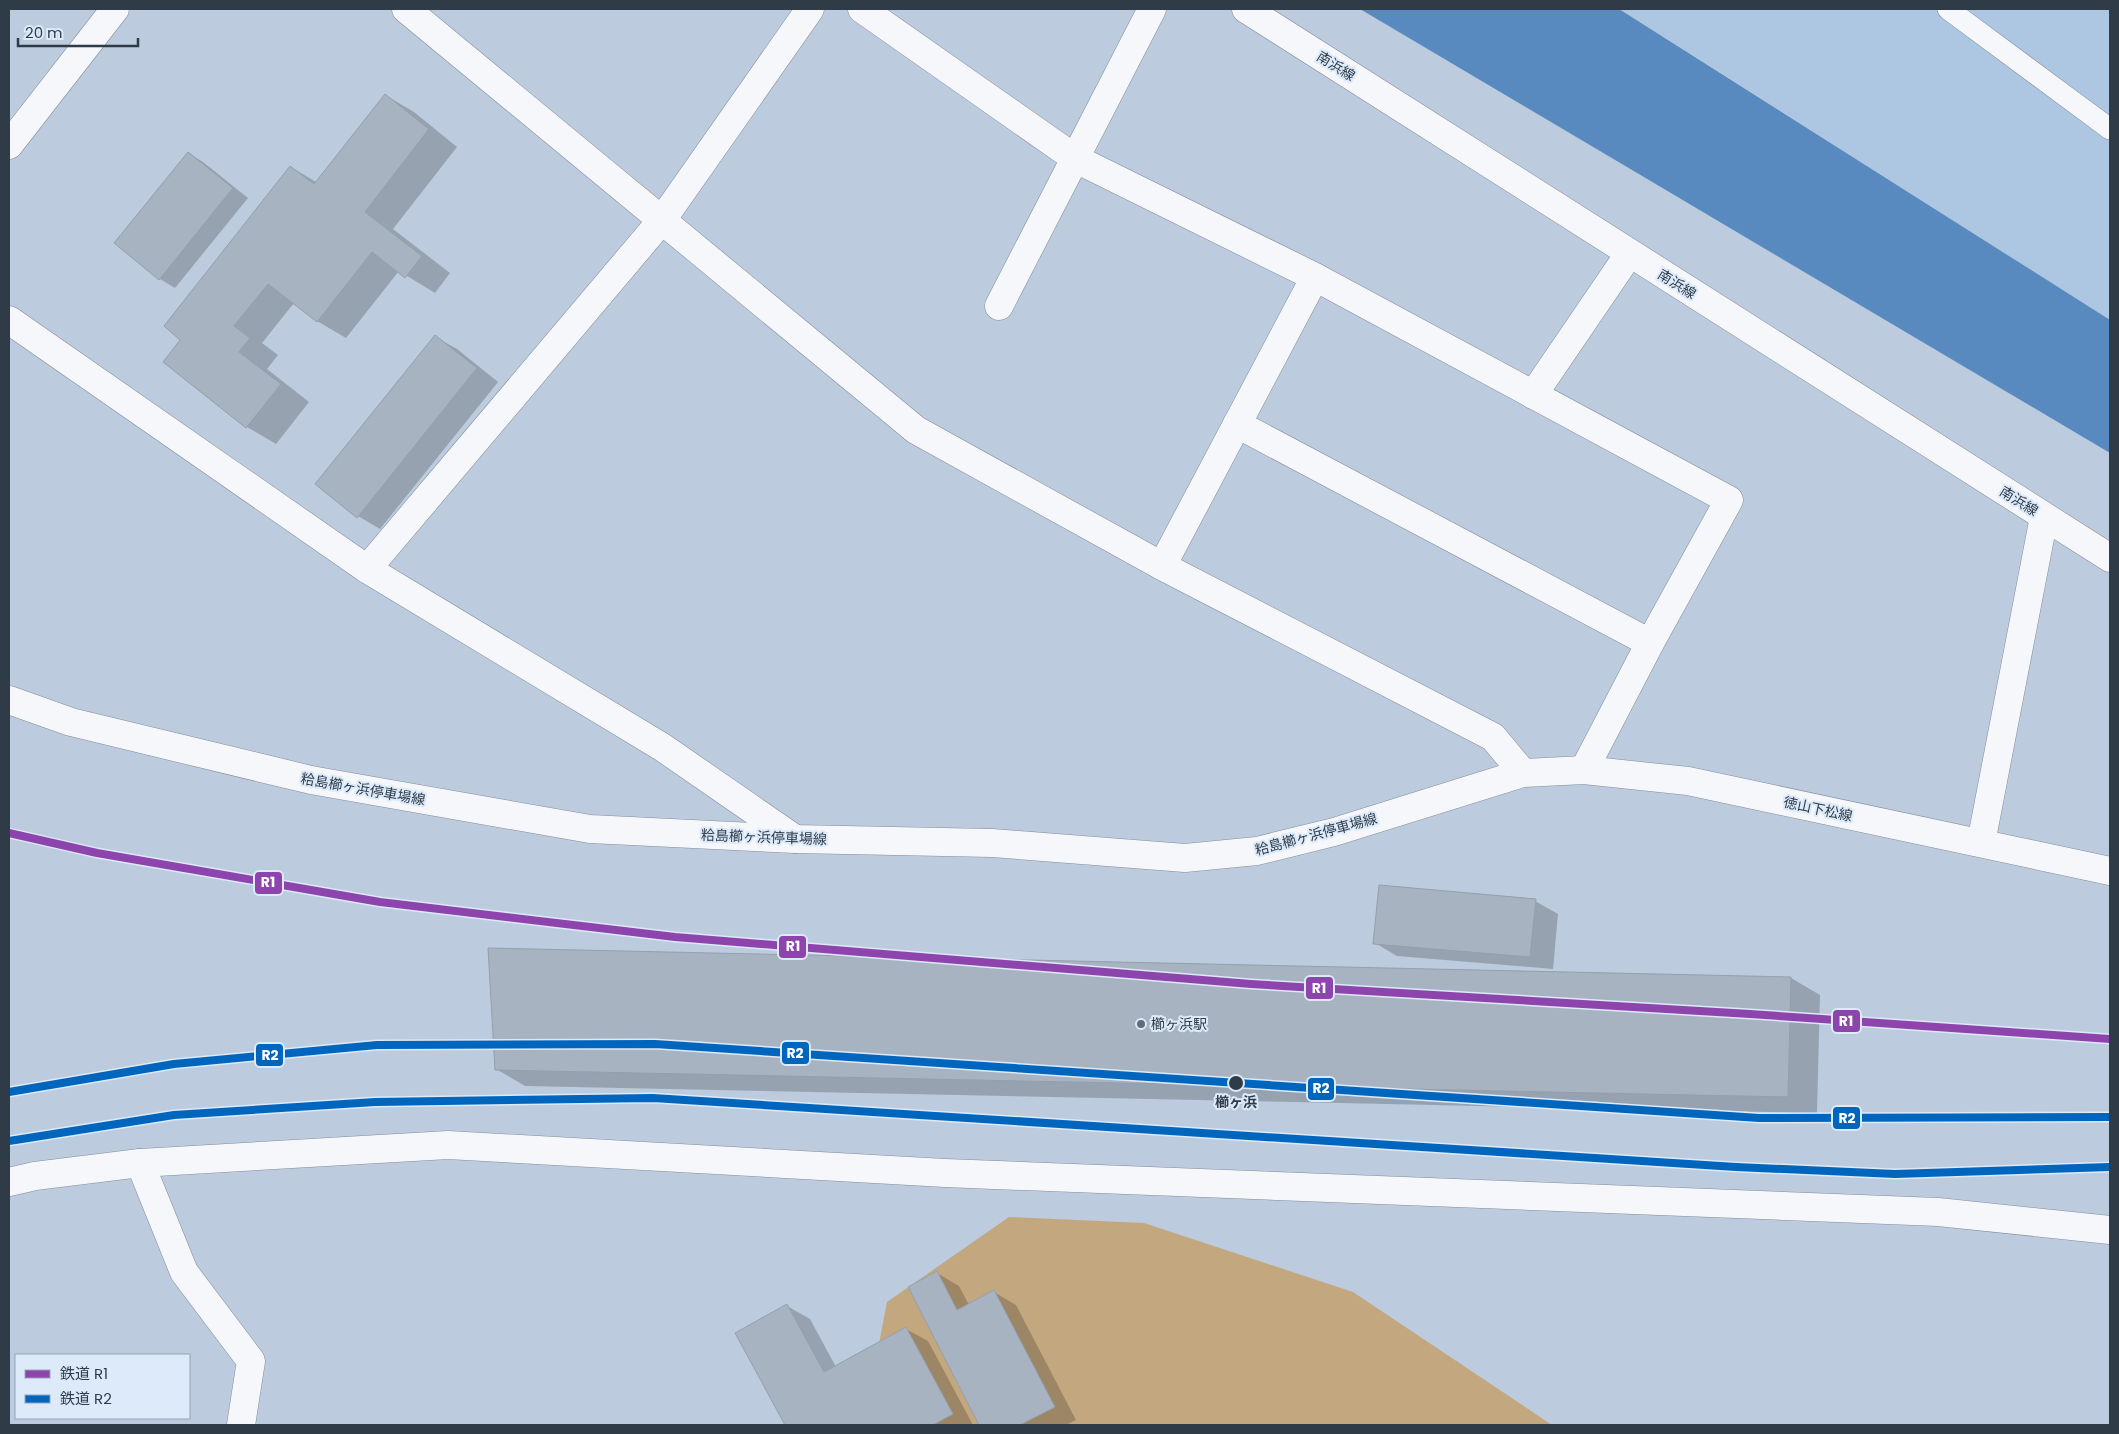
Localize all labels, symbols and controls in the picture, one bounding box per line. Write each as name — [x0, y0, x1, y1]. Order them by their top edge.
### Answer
scale bar — [18, 15, 138, 47]
text: 20 m — [25, 22, 63, 43]
street label: 南浜線 — [1313, 46, 1359, 86]
street label: 南浜線 — [1654, 264, 1700, 304]
street label: 南浜線 — [1996, 481, 2042, 521]
street label: 粭島櫛ヶ浜停車場線 — [299, 768, 427, 810]
street label: 徳山下松線 — [1782, 792, 1854, 826]
street label: 粭島櫛ヶ浜停車場線 — [1253, 808, 1379, 860]
street label: 粭島櫛ヶ浜停車場線 — [701, 825, 827, 849]
line badge: R1 — [254, 871, 283, 895]
text: R1 — [261, 872, 275, 892]
line badge: R1 — [778, 935, 807, 959]
text: R1 — [786, 936, 800, 956]
line badge: R1 — [1305, 976, 1334, 1000]
text: R1 — [1312, 978, 1326, 998]
line badge: R1 — [1832, 1009, 1861, 1033]
text: R1 — [1839, 1011, 1853, 1031]
place label: 櫛ヶ浜駅 — [1151, 1014, 1207, 1034]
marker: 櫛ヶ浜駅 — [1135, 1018, 1147, 1030]
line badge: R2 — [781, 1041, 810, 1065]
line badge: R2 — [255, 1043, 284, 1067]
text: R2 — [786, 1043, 804, 1063]
text: R2 — [261, 1045, 279, 1065]
marker: 櫛ヶ浜 — [1227, 1074, 1245, 1092]
line badge: R2 — [1307, 1077, 1335, 1101]
text: R2 — [1312, 1078, 1330, 1098]
place label: 櫛ヶ浜 — [1215, 1092, 1257, 1112]
line badge: R2 — [1832, 1106, 1861, 1130]
text: R2 — [1838, 1108, 1856, 1128]
legend — [15, 1354, 190, 1419]
text: 鉄道 R1 — [60, 1363, 108, 1384]
text: 鉄道 R2 — [60, 1388, 112, 1409]

